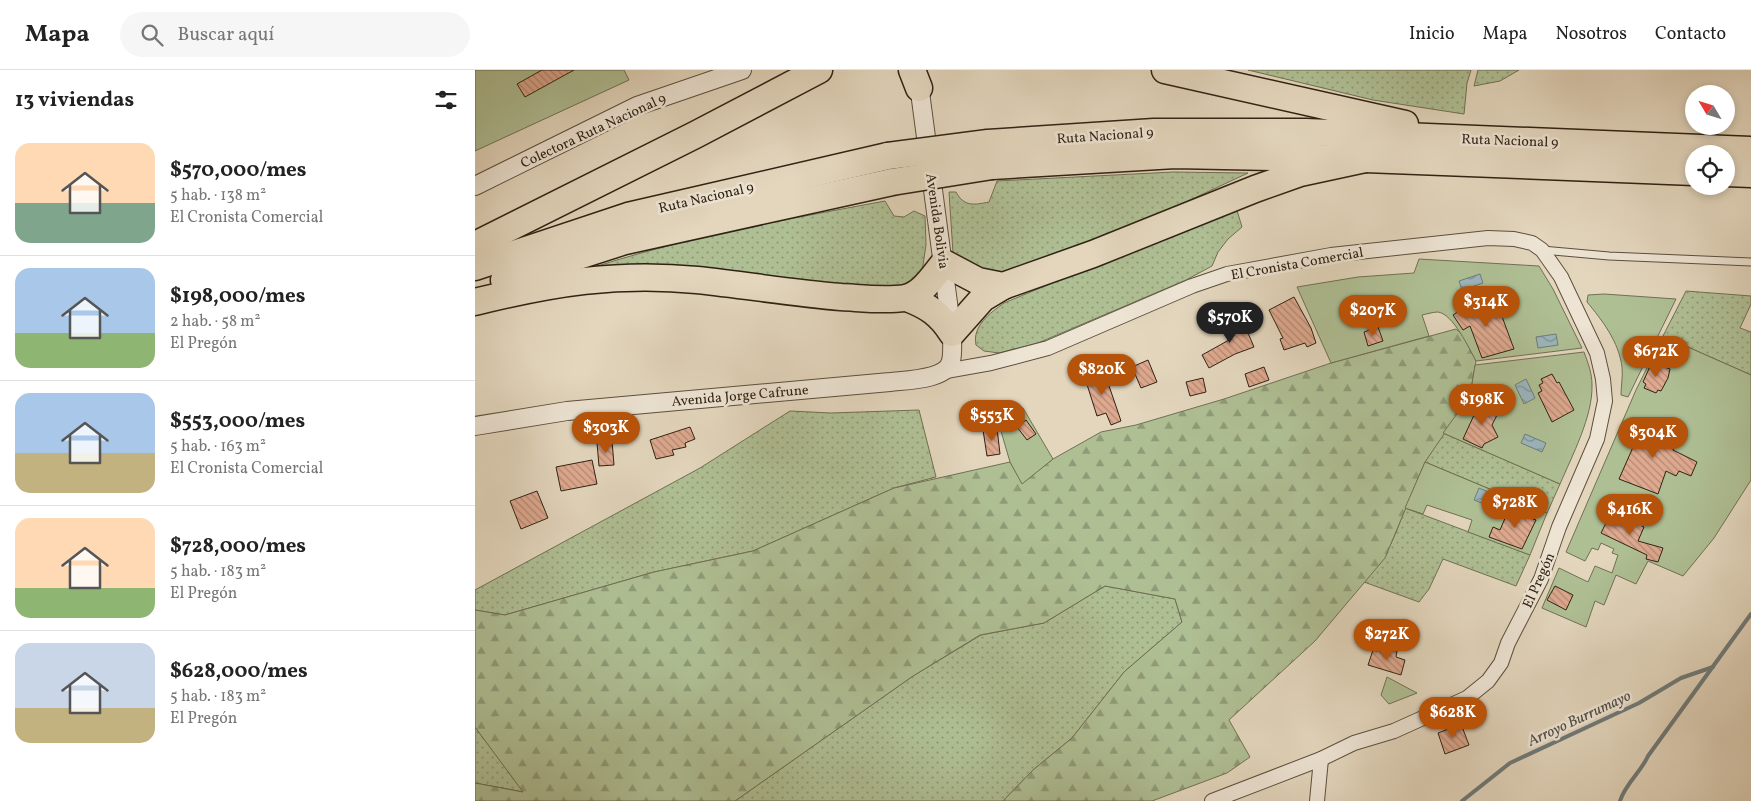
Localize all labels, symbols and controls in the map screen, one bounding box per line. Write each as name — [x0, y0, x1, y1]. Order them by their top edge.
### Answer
search box — [120, 12, 470, 57]
text: Mapa — [25, 18, 90, 52]
icon: search — [138, 21, 166, 49]
text: Buscar aquí — [178, 22, 274, 48]
text: Inicio — [1409, 22, 1455, 47]
text: Mapa — [1483, 22, 1528, 47]
text: Nosotros — [1556, 22, 1627, 47]
text: Contacto — [1655, 22, 1726, 47]
north arrow — [1685, 85, 1735, 135]
map controls — [1685, 85, 1735, 195]
text: 13 viviendas — [15, 86, 134, 115]
icon: filters — [432, 86, 460, 114]
street label: Colectora Ruta Nacional 9 — [518, 89, 669, 173]
street label: Ruta Nacional 9 — [1056, 124, 1154, 149]
street label: Ruta Nacional 9 — [1461, 130, 1559, 153]
button: locate — [1685, 145, 1735, 195]
text: $570,000/mes — [170, 156, 307, 185]
icon: home — [55, 163, 115, 223]
street label: Avenida Bolivia — [920, 172, 953, 270]
street label: Ruta Nacional 9 — [657, 178, 756, 219]
text: 5 hab. · 138 m² — [170, 185, 266, 207]
text: El Cronista Comercial — [170, 207, 323, 229]
street label: El Cronista Comercial — [1230, 243, 1365, 285]
text: $198,000/mes — [170, 282, 305, 311]
pin: $314K — [1451, 286, 1521, 328]
icon: home — [55, 288, 115, 348]
text: $314K — [1464, 291, 1508, 313]
pin: $207K — [1338, 294, 1408, 337]
text: $207K — [1350, 300, 1396, 322]
pin: $570K — [1195, 302, 1265, 344]
text: $570K — [1207, 307, 1253, 329]
text: 2 hab. · 58 m² — [170, 311, 260, 333]
text: El Pregón — [170, 333, 237, 355]
pin: $672K — [1621, 336, 1691, 378]
text: $672K — [1633, 341, 1679, 363]
pin: $820K — [1067, 354, 1137, 396]
text: $820K — [1078, 359, 1126, 381]
street label: Avenida Jorge Cafrune — [671, 381, 810, 412]
pin: $198K — [1447, 384, 1517, 426]
text: $198K — [1460, 389, 1504, 411]
pin: $553K — [957, 400, 1027, 442]
text: $553K — [970, 405, 1014, 427]
text: $553,000/mes — [170, 407, 305, 436]
pin: $303K — [571, 412, 641, 454]
icon: home — [55, 413, 115, 473]
pin: $304K — [1618, 416, 1688, 459]
text: $303K — [583, 417, 629, 439]
text: $304K — [1629, 422, 1677, 444]
text: 5 hab. · 163 m² — [170, 436, 266, 458]
text: El Cronista Comercial — [170, 458, 323, 480]
pin: $728K — [1480, 486, 1550, 529]
text: $728K — [1492, 492, 1538, 514]
pin: $416K — [1595, 494, 1665, 536]
text: $416K — [1607, 499, 1653, 521]
text: $728,000/mes — [170, 532, 306, 561]
icon: home — [55, 538, 115, 598]
street label: El Pregón — [1519, 550, 1560, 611]
text: 5 hab. · 183 m² — [170, 561, 266, 583]
text: El Pregón — [170, 583, 237, 605]
pin: $272K — [1352, 618, 1422, 661]
text: $272K — [1365, 624, 1409, 646]
text: $628,000/mes — [170, 657, 308, 686]
icon: home — [55, 663, 115, 723]
text: 5 hab. · 183 m² — [170, 686, 266, 708]
water label: Arroyo Burrumayo — [1524, 686, 1635, 753]
pin: $628K — [1418, 696, 1488, 739]
text: $628K — [1430, 702, 1476, 724]
text: El Pregón — [170, 708, 237, 730]

